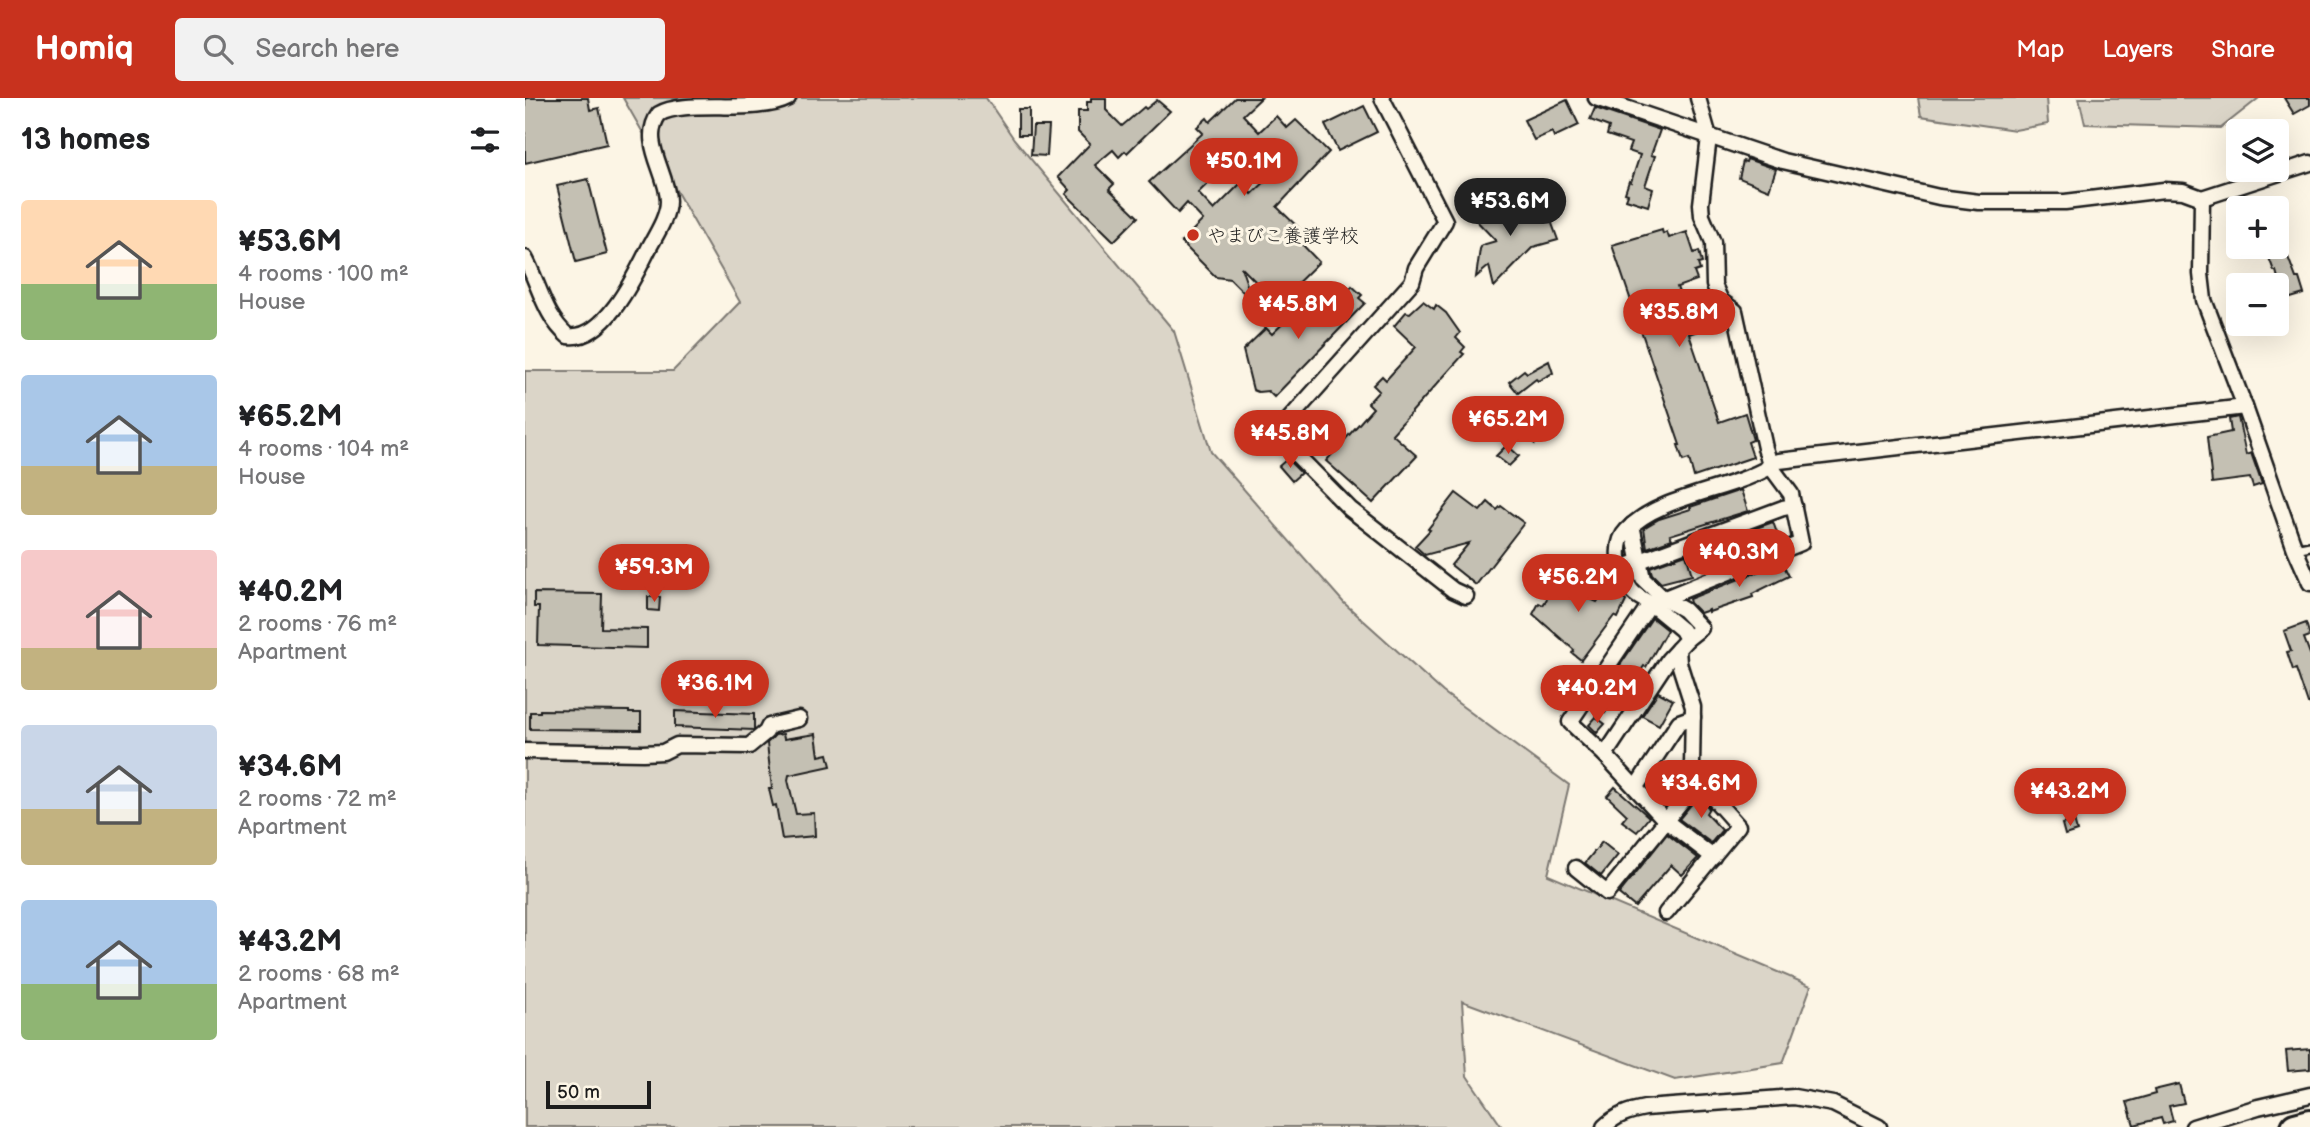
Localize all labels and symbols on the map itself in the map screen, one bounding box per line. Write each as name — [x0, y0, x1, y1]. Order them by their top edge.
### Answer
pin: ¥50.1M — [1187, 139, 1301, 198]
pin: ¥53.6M — [1453, 178, 1567, 238]
place label: やまびこ養護学校 — [1207, 225, 1359, 248]
marker: やまびこ養護学校 — [1185, 227, 1201, 243]
pin: ¥45.8M — [1241, 282, 1355, 341]
pin: ¥35.8M — [1622, 289, 1736, 349]
pin: ¥65.2M — [1451, 396, 1565, 456]
pin: ¥45.8M — [1233, 410, 1347, 470]
pin: ¥40.3M — [1682, 530, 1796, 589]
pin: ¥59.3M — [597, 545, 711, 604]
pin: ¥56.2M — [1521, 554, 1635, 614]
pin: ¥36.1M — [658, 660, 772, 720]
pin: ¥40.2M — [1540, 666, 1654, 725]
pin: ¥34.6M — [1644, 760, 1758, 820]
pin: ¥43.2M — [2013, 768, 2127, 828]
scale bar — [546, 1078, 651, 1110]

